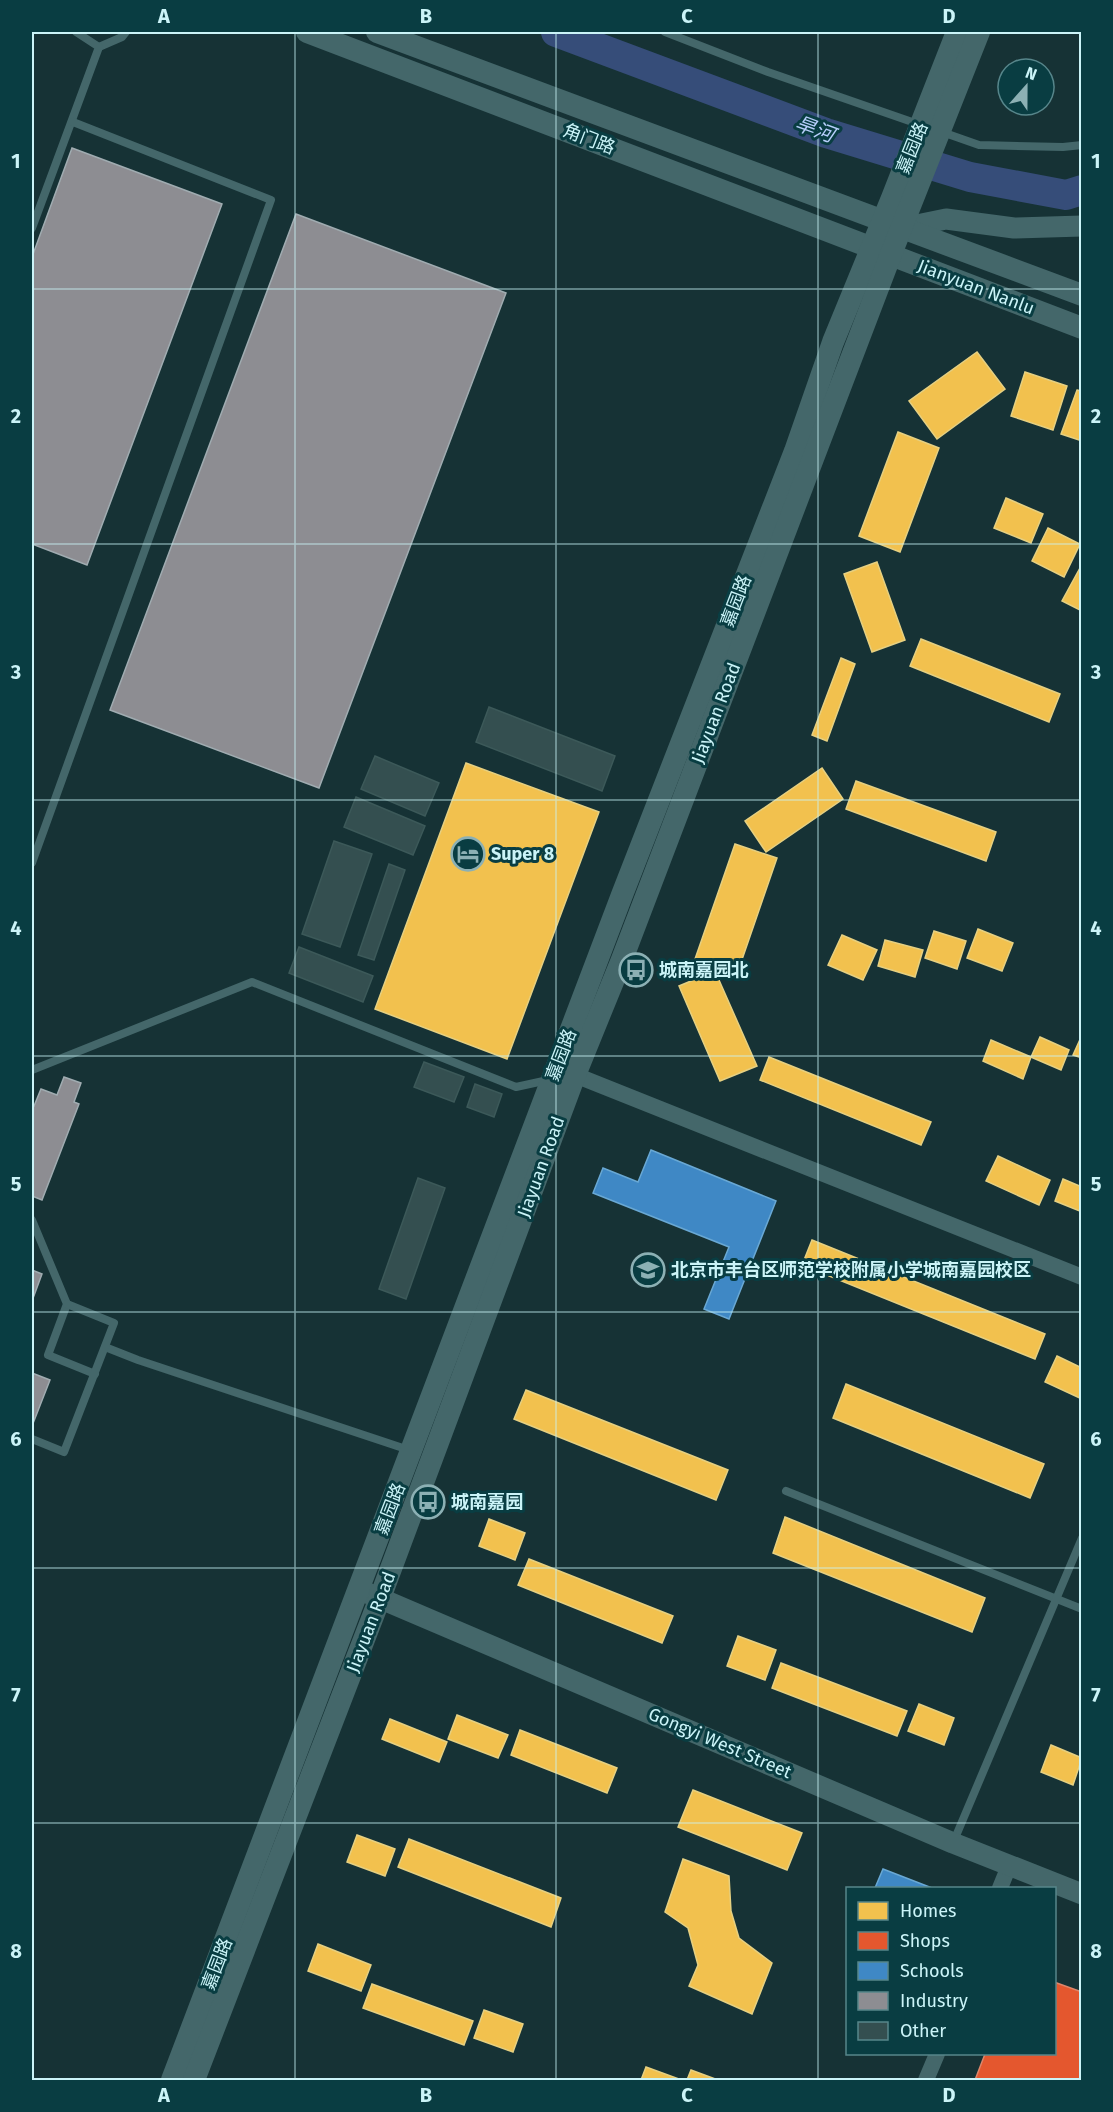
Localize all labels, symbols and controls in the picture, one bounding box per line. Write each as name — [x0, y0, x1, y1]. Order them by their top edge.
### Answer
text: A — [157, 4, 171, 28]
text: B — [420, 4, 432, 28]
text: C — [681, 4, 693, 28]
text: D — [942, 4, 956, 28]
north arrow — [996, 57, 1056, 117]
text: N — [1023, 63, 1040, 84]
water label: 旱河 — [792, 111, 842, 148]
street label: 角门路 — [560, 119, 618, 159]
street label: 嘉园路 — [892, 119, 932, 177]
text: 1 — [11, 149, 21, 173]
text: 1 — [1091, 149, 1101, 173]
street label: Jianyuan Nanlu — [914, 255, 1038, 319]
text: 2 — [11, 404, 21, 428]
text: 2 — [1091, 404, 1101, 428]
street label: 嘉园路 — [716, 572, 756, 630]
text: 3 — [10, 660, 21, 684]
street label: Jiayuan Road — [687, 660, 745, 766]
text: 3 — [1090, 660, 1101, 684]
hotel icon: Super 8 — [450, 836, 486, 872]
place label: Super 8 — [491, 843, 554, 865]
text: 4 — [10, 916, 22, 940]
text: 4 — [1090, 916, 1102, 940]
bus stop icon: 城南嘉园北 — [618, 952, 654, 988]
place label: 城南嘉园北 — [659, 959, 749, 981]
street label: 嘉园路 — [541, 1026, 581, 1084]
street label: Jiayuan Road — [513, 1113, 569, 1221]
text: 5 — [11, 1172, 22, 1196]
text: 5 — [1091, 1172, 1102, 1196]
school or university icon: 北京市丰台区师范学校附属小学城南嘉园校区 — [630, 1252, 666, 1288]
place label: 北京市丰台区师范学校附属小学城南嘉园校区 — [671, 1259, 1031, 1281]
text: 6 — [10, 1427, 22, 1451]
text: 6 — [1090, 1427, 1102, 1451]
street label: 嘉园路 — [370, 1480, 410, 1538]
bus stop icon: 城南嘉园 — [410, 1484, 446, 1520]
place label: 城南嘉园 — [451, 1491, 523, 1513]
street label: Jiayuan Road — [342, 1569, 400, 1675]
text: 7 — [11, 1683, 21, 1707]
text: 7 — [1091, 1683, 1101, 1707]
street label: Gongyi West Street — [645, 1703, 795, 1783]
legend — [846, 1887, 1056, 2055]
text: Homes — [900, 1900, 956, 1922]
text: Shops — [900, 1930, 950, 1952]
street label: 嘉园路 — [197, 1935, 237, 1993]
text: 8 — [10, 1939, 22, 1963]
text: 8 — [1090, 1939, 1102, 1963]
text: Schools — [900, 1960, 964, 1982]
text: Industry — [900, 1990, 968, 2012]
text: Other — [900, 2020, 946, 2042]
text: A — [157, 2083, 171, 2107]
text: B — [420, 2083, 432, 2107]
text: C — [681, 2083, 693, 2107]
text: D — [942, 2083, 956, 2107]

